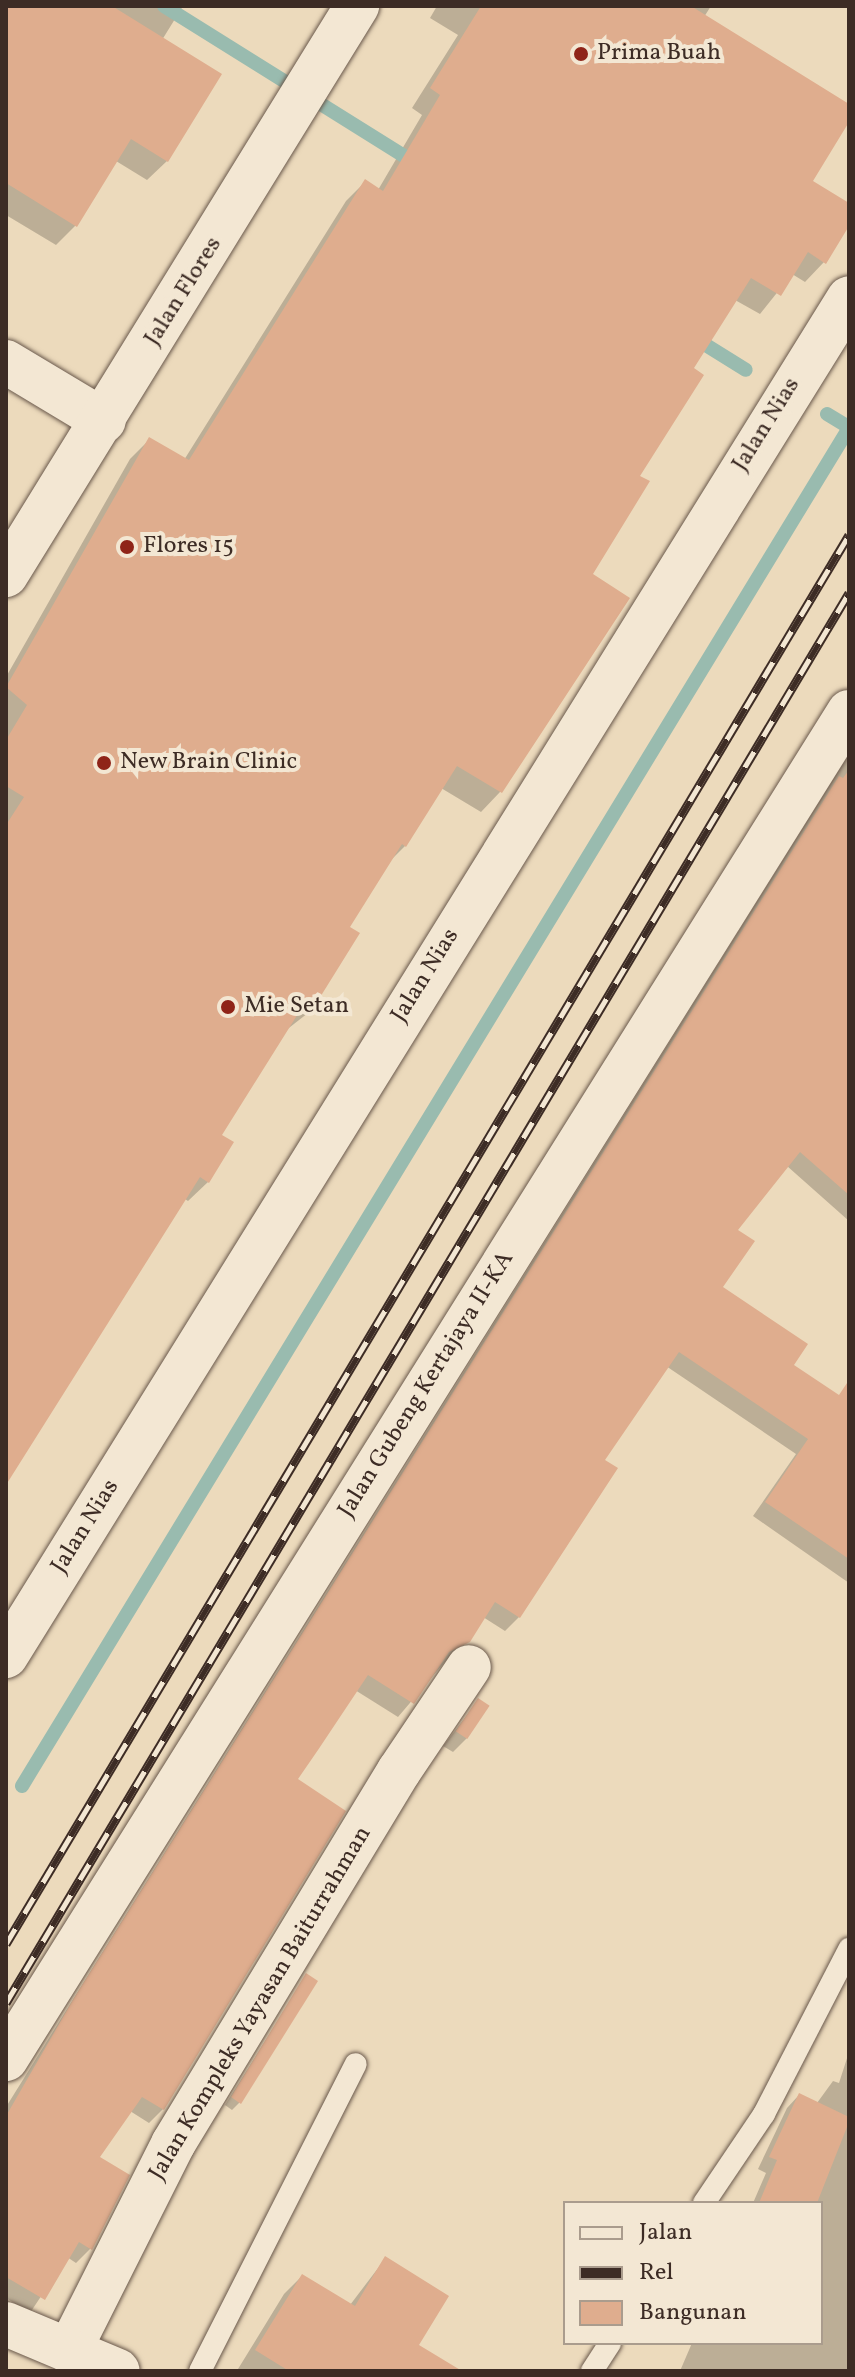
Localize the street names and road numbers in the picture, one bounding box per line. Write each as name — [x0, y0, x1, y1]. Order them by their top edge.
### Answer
street label: Jalan Flores — [139, 232, 229, 352]
street label: Jalan Nias — [727, 373, 807, 477]
street label: Jalan Nias — [386, 924, 466, 1028]
street label: Jalan Gubeng Kertajaya II-KA — [333, 1246, 521, 1524]
street label: Jalan Nias — [46, 1475, 126, 1579]
street label: Jalan Kompleks Yayasan Baiturrahman — [143, 1821, 379, 2187]

